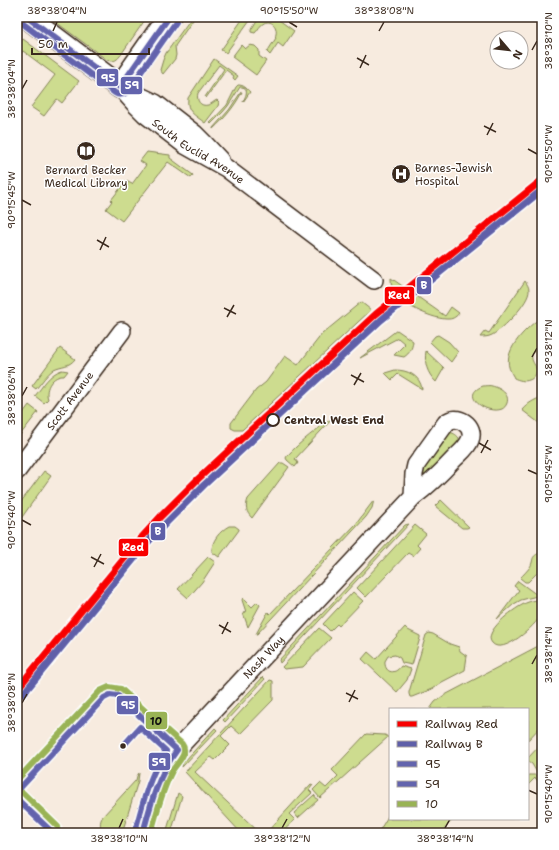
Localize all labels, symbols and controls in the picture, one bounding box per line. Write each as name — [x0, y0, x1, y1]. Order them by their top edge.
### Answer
text: 38°38'04"N — [27, 4, 87, 17]
text: 90°15'50"W — [260, 4, 319, 17]
text: 38°38'08"N — [354, 4, 414, 17]
text: 38°38'10"N — [542, 12, 555, 70]
scale bar — [32, 30, 149, 56]
north arrow — [489, 30, 529, 70]
text: 50 m — [38, 36, 68, 52]
text: N — [509, 47, 526, 62]
text: 38°38'04"N — [5, 59, 18, 119]
line badge: 95 — [96, 68, 119, 87]
text: 95 — [101, 71, 115, 86]
line badge: 59 — [120, 76, 143, 95]
text: 59 — [125, 78, 139, 93]
street label: South Euclid Avenue — [149, 115, 248, 187]
text: 90°15'50"W — [542, 124, 555, 183]
library icon: Bernard Becker Medical Library — [75, 140, 97, 162]
place label: Barnes-Jewish Hospital — [415, 161, 492, 189]
place label: Bernard Becker Medical Library — [44, 163, 128, 191]
hospital icon: Barnes-Jewish Hospital — [390, 163, 412, 185]
text: 90°15'45"W — [5, 171, 18, 229]
line badge: B — [416, 276, 432, 295]
text: B — [421, 278, 428, 293]
line badge: Red — [384, 286, 415, 305]
text: Red — [388, 288, 410, 303]
text: 38°38'12"N — [542, 319, 555, 377]
text: 38°38'06"N — [5, 366, 18, 426]
street label: Scott Avenue — [43, 368, 97, 433]
marker: Central West End — [266, 413, 280, 427]
place label: Central West End — [284, 413, 385, 428]
text: 90°15'45"W — [542, 445, 555, 503]
text: 90°15'40"W — [5, 490, 18, 550]
line badge: B — [150, 522, 166, 541]
text: B — [155, 524, 162, 539]
line badge: Red — [118, 538, 149, 557]
text: Red — [122, 540, 144, 555]
text: 38°38'14"N — [542, 626, 555, 684]
street label: Nash Way — [240, 632, 288, 682]
text: 38°38'08"N — [5, 673, 18, 733]
line badge: 95 — [116, 695, 139, 715]
text: 95 — [121, 698, 135, 713]
legend — [389, 708, 529, 820]
line badge: 10 — [145, 711, 168, 730]
text: 10 — [150, 714, 162, 729]
text: Railway Red — [425, 716, 498, 732]
text: Railway B — [425, 736, 483, 752]
unlabelled marker — [118, 741, 128, 751]
line badge: 59 — [148, 752, 171, 771]
text: 59 — [152, 755, 166, 770]
text: 95 — [425, 756, 441, 772]
text: 90°15'40"W — [542, 764, 555, 824]
text: 59 — [425, 776, 440, 792]
text: 10 — [425, 796, 438, 812]
text: 38°38'10"N — [90, 832, 148, 845]
text: 38°38'12"N — [253, 832, 311, 845]
text: 38°38'14"N — [416, 832, 474, 845]

